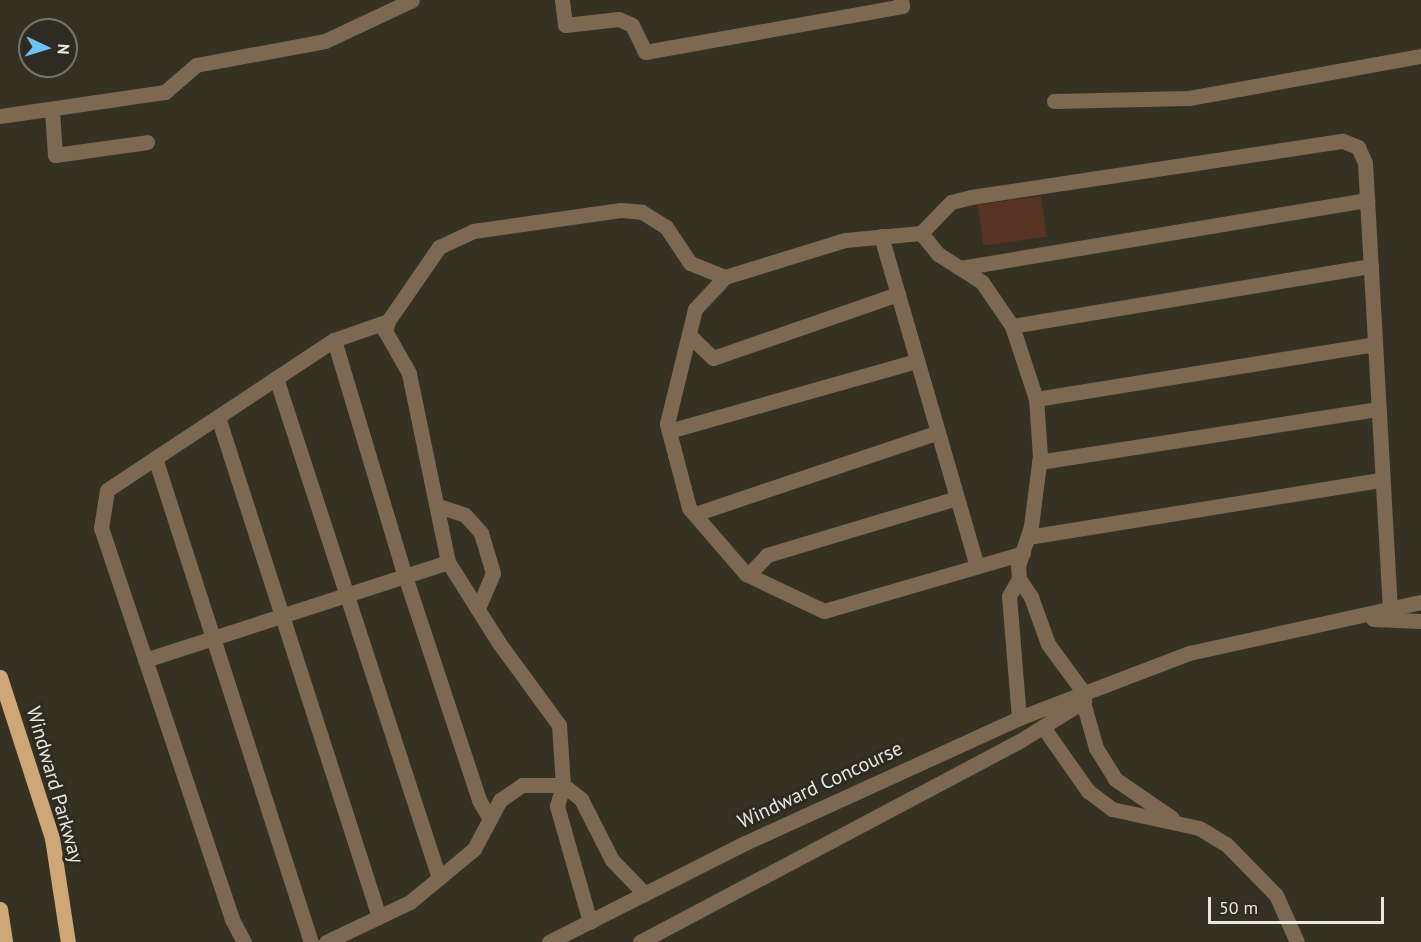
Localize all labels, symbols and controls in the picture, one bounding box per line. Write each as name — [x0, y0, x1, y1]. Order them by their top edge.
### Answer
north arrow — [18, 18, 78, 78]
text: N — [54, 43, 74, 55]
street label: Windward Parkway — [21, 704, 89, 866]
street label: Windward Concourse — [734, 736, 906, 834]
scale bar — [1211, 885, 1386, 923]
text: 50 m — [1219, 896, 1258, 919]

